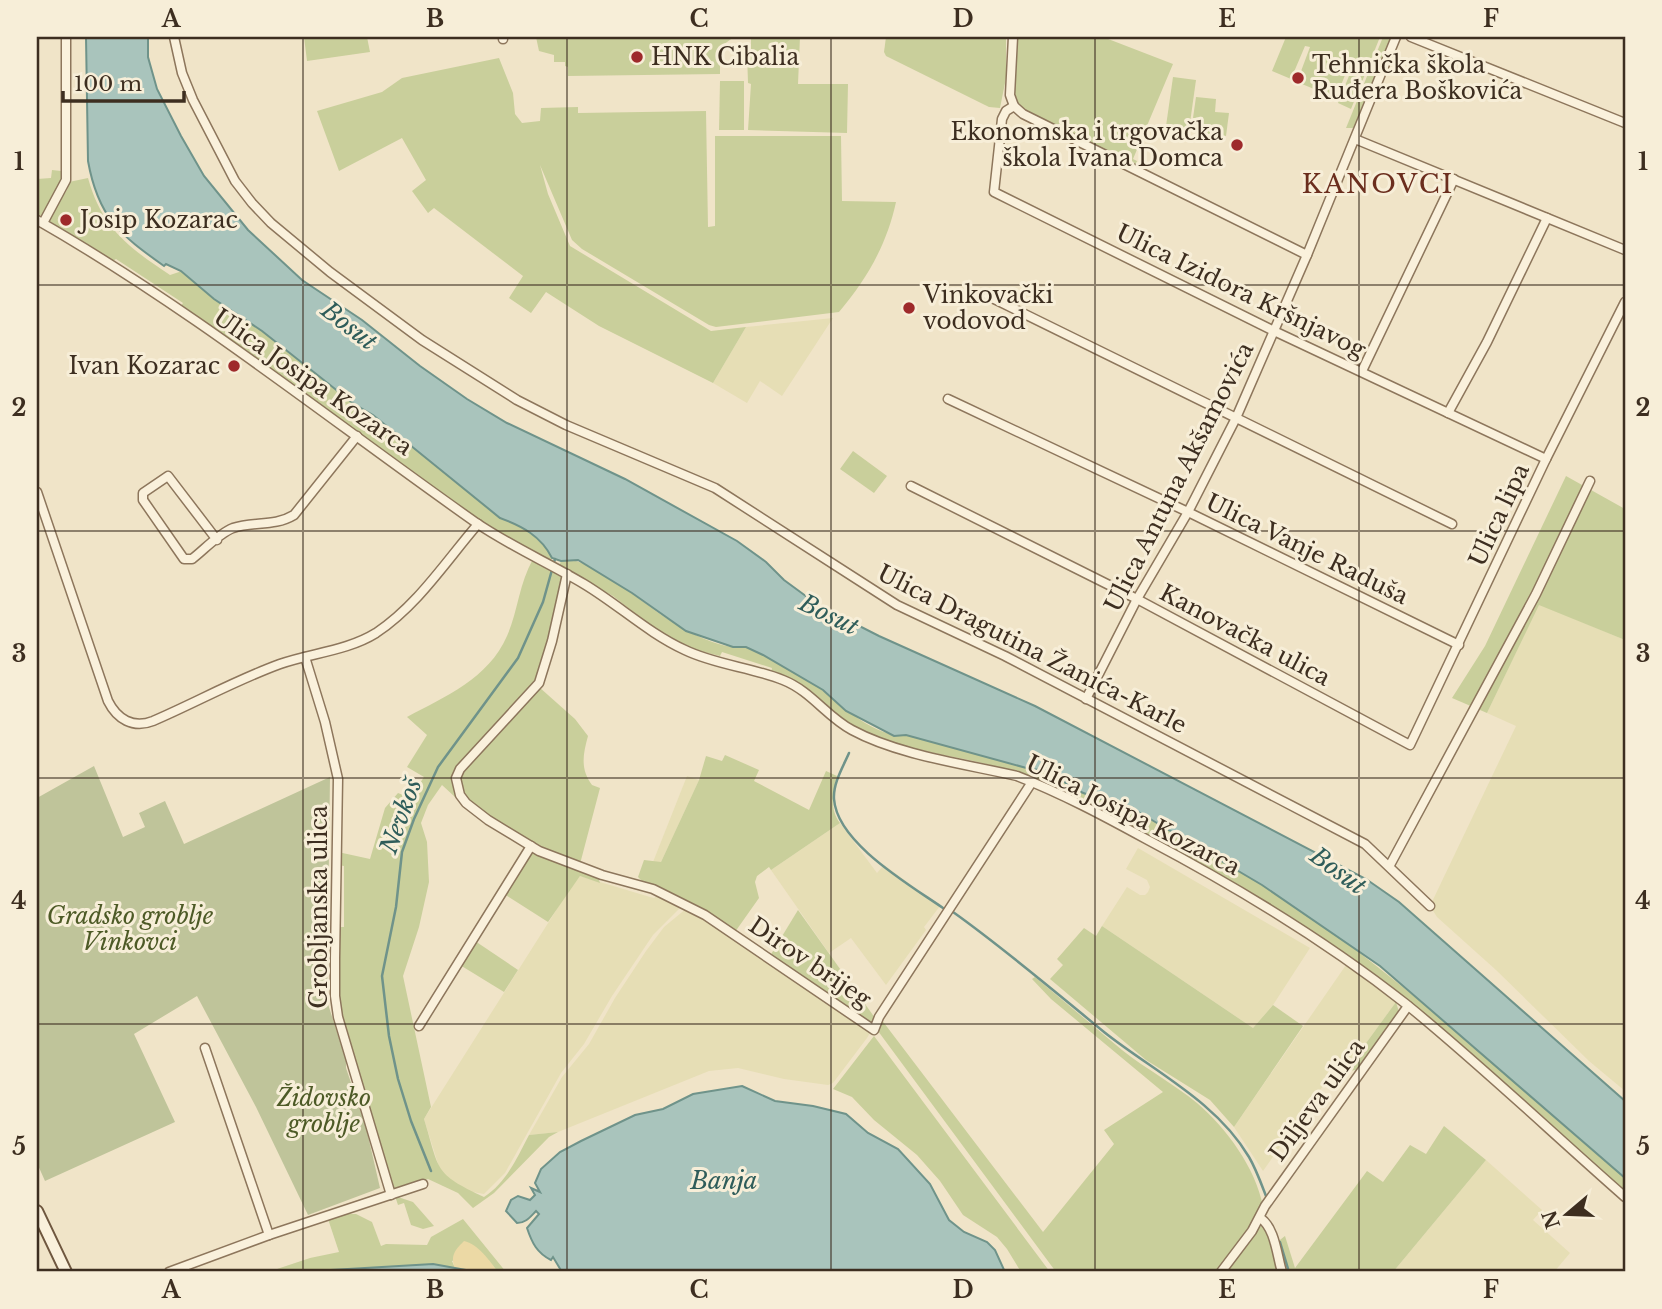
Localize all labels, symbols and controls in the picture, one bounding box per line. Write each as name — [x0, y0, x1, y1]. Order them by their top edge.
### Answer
text: A — [161, 5, 182, 33]
text: B — [426, 5, 444, 33]
text: C — [690, 5, 708, 33]
text: D — [952, 5, 974, 33]
text: E — [1218, 5, 1236, 33]
text: F — [1483, 5, 1499, 33]
place label: HNK Cibalia — [651, 43, 799, 71]
marker: HNK Cibalia — [629, 49, 645, 65]
place label: Tehnička škola Ruđera Boškovića — [1312, 51, 1523, 105]
scale bar — [63, 60, 184, 104]
marker: Tehnička škola Ruđera Boškovića — [1290, 70, 1306, 86]
text: 100 m — [74, 71, 142, 97]
place label: Ekonomska i trgovačka škola Ivana Domca — [951, 118, 1223, 172]
marker: Ekonomska i trgovačka škola Ivana Domca — [1229, 137, 1245, 153]
text: 1 — [14, 148, 24, 176]
text: 1 — [1638, 148, 1648, 176]
district label: KANOVCI — [1302, 168, 1454, 200]
place label: Josip Kozarac — [77, 206, 238, 234]
marker: Josip Kozarac — [58, 212, 74, 228]
street label: Ulica Izidora Kršnjavog — [1112, 218, 1371, 364]
place label: Vinkovački vodovod — [922, 281, 1053, 335]
water label: Bosut — [315, 294, 383, 356]
marker: Vinkovački vodovod — [901, 300, 917, 316]
street label: Ulica Josipa Kozarca — [208, 303, 418, 461]
street label: Ulica Antuna Akšamovića — [1099, 337, 1259, 616]
place label: Ivan Kozarac — [68, 352, 220, 380]
marker: Ivan Kozarac — [226, 358, 242, 374]
text: 2 — [12, 394, 26, 422]
text: 2 — [1636, 394, 1650, 422]
street label: Ulica lipa — [1463, 459, 1535, 571]
street label: Ulica Vanje Raduša — [1201, 488, 1413, 610]
street label: Ulica Dragutina Žanića-Karle — [873, 558, 1192, 739]
street label: Kanovačka ulica — [1155, 578, 1335, 692]
water label: Bosut — [794, 587, 864, 641]
text: 3 — [12, 640, 26, 668]
text: 3 — [1636, 640, 1650, 668]
street label: Ulica Josipa Kozarca — [1021, 749, 1245, 881]
water label: Nevkoš — [373, 772, 428, 858]
street label: Grobljanska ulica — [305, 805, 333, 1009]
water label: Bosut — [1304, 840, 1372, 901]
text: 4 — [11, 887, 27, 915]
text: 4 — [1635, 887, 1651, 915]
park label: Gradsko groblje Vinkovci — [47, 902, 214, 956]
street label: Dirov brijeg — [744, 911, 877, 1013]
street label: Diljeva ulica — [1263, 1033, 1371, 1167]
park label: Židovsko groblje — [276, 1083, 371, 1138]
text: 5 — [12, 1133, 26, 1161]
text: 5 — [1636, 1133, 1650, 1161]
water label: Banja — [689, 1166, 758, 1195]
north arrow — [1532, 1180, 1602, 1250]
text: N — [1538, 1207, 1565, 1232]
text: A — [161, 1276, 182, 1304]
text: B — [426, 1276, 444, 1304]
text: C — [690, 1276, 708, 1304]
text: D — [952, 1276, 974, 1304]
text: E — [1218, 1276, 1236, 1304]
text: F — [1483, 1276, 1499, 1304]

